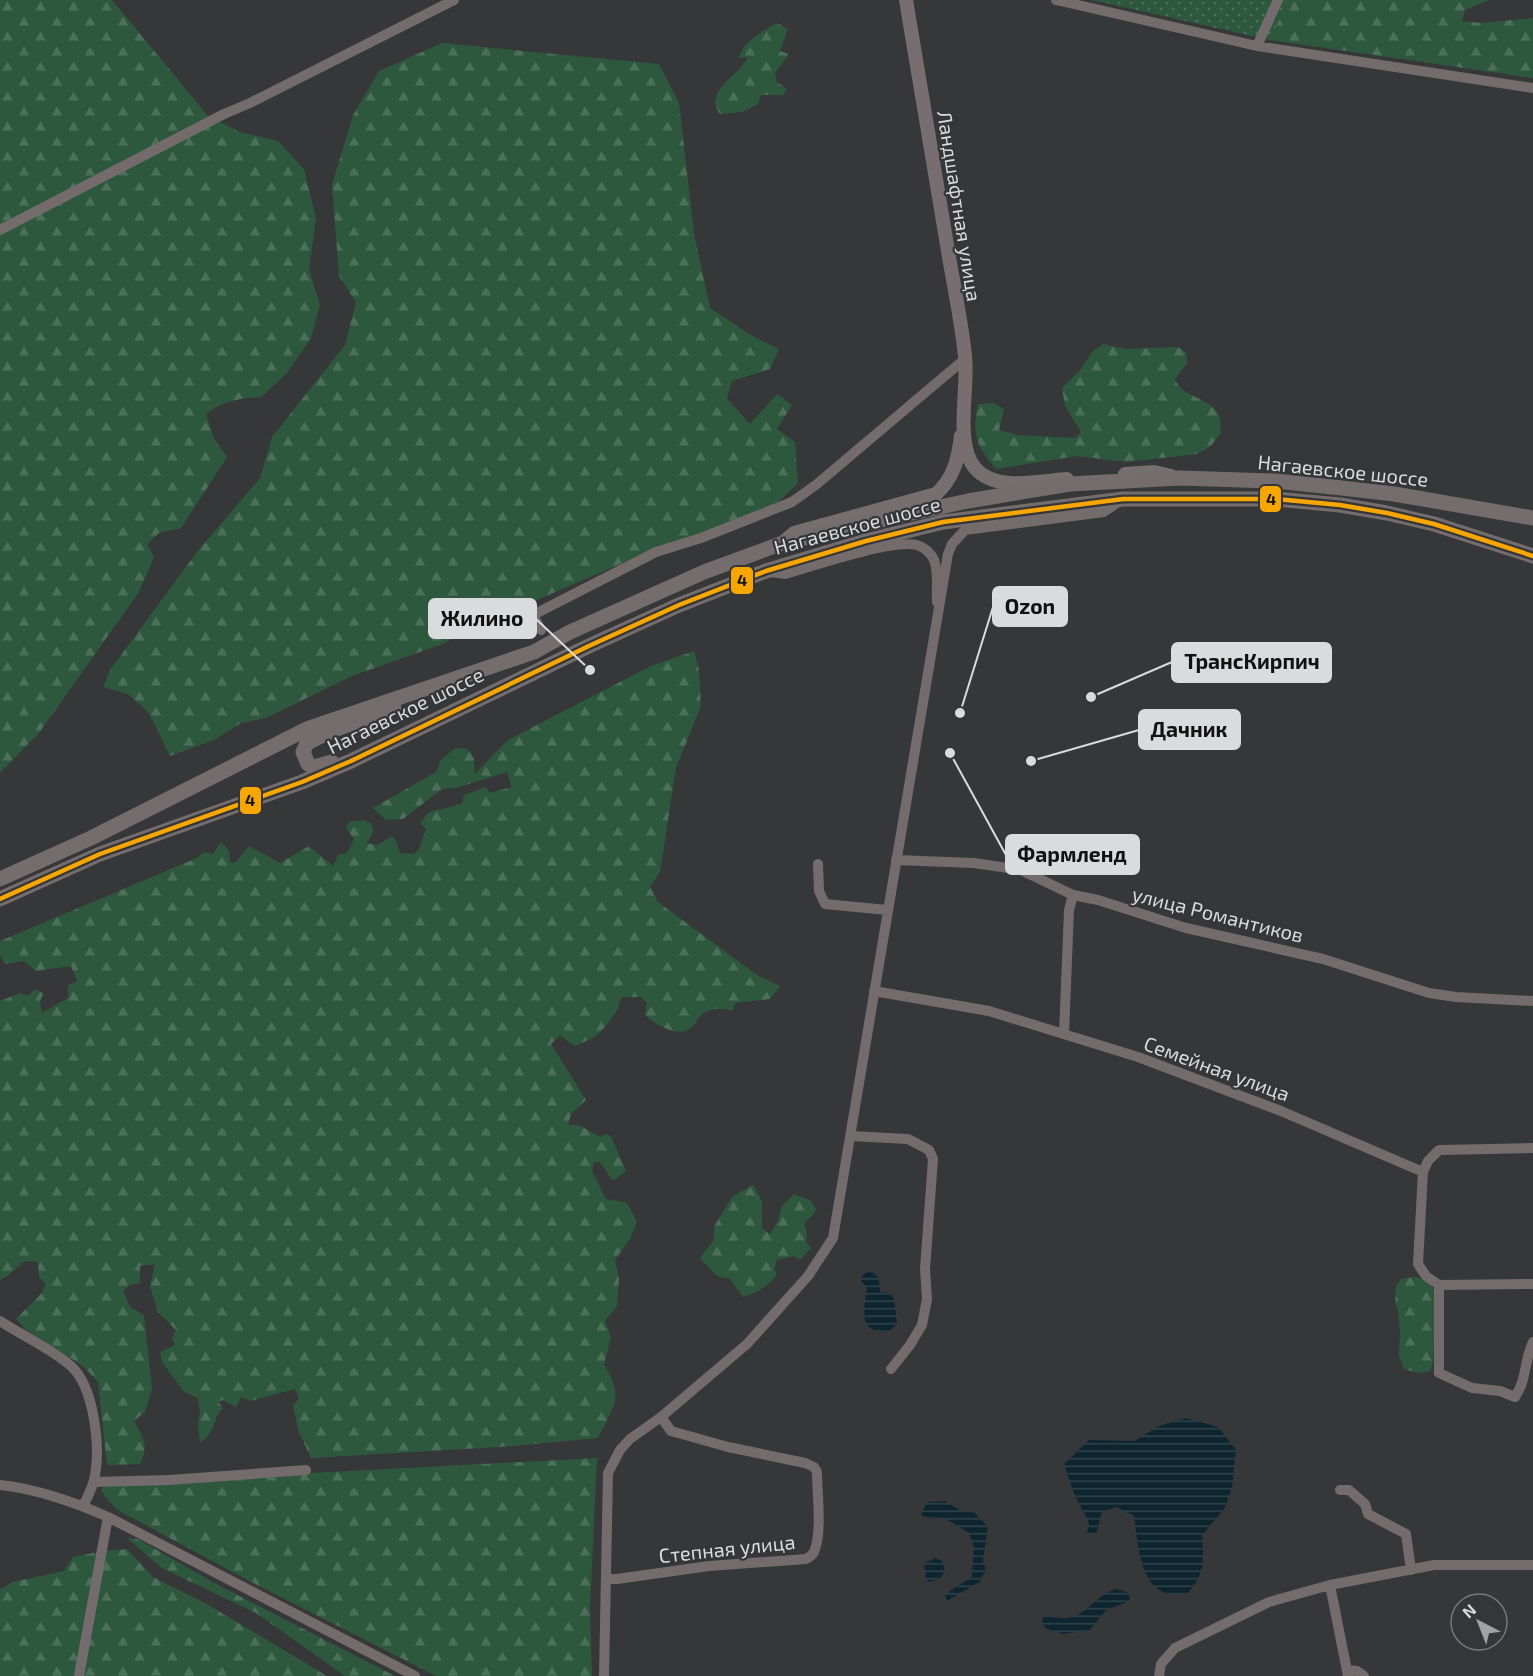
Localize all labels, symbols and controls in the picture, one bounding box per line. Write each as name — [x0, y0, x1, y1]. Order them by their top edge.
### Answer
street label: Ландшафтная улица — [932, 109, 987, 303]
street label: Нагаевское шоссе — [1257, 449, 1429, 491]
line badge: 4 — [1259, 485, 1282, 513]
text: 4 — [1266, 489, 1276, 508]
street label: Нагаевское шоссе — [771, 491, 943, 559]
line badge: 4 — [730, 566, 754, 595]
text: 4 — [737, 570, 747, 589]
callout: Ozon — [993, 587, 1067, 626]
text: Ozon — [1005, 593, 1055, 618]
callout: Жилино — [429, 599, 536, 638]
text: Жилино — [441, 605, 523, 630]
callout: ТрансКирпич — [1172, 643, 1331, 682]
text: ТрансКирпич — [1184, 648, 1320, 673]
street label: Нагаевское шоссе — [323, 662, 487, 758]
callout: Дачник — [1139, 710, 1240, 749]
text: Дачник — [1151, 716, 1228, 741]
line badge: 4 — [239, 786, 262, 815]
text: 4 — [245, 790, 255, 809]
callout: Фармленд — [1006, 835, 1139, 874]
text: Фармленд — [1017, 841, 1127, 866]
street label: улица Романтиков — [1130, 881, 1306, 948]
street label: Семейная улица — [1141, 1031, 1293, 1106]
street label: Степная улица — [658, 1529, 797, 1568]
north arrow — [1449, 1592, 1509, 1652]
text: N — [1458, 1600, 1479, 1621]

